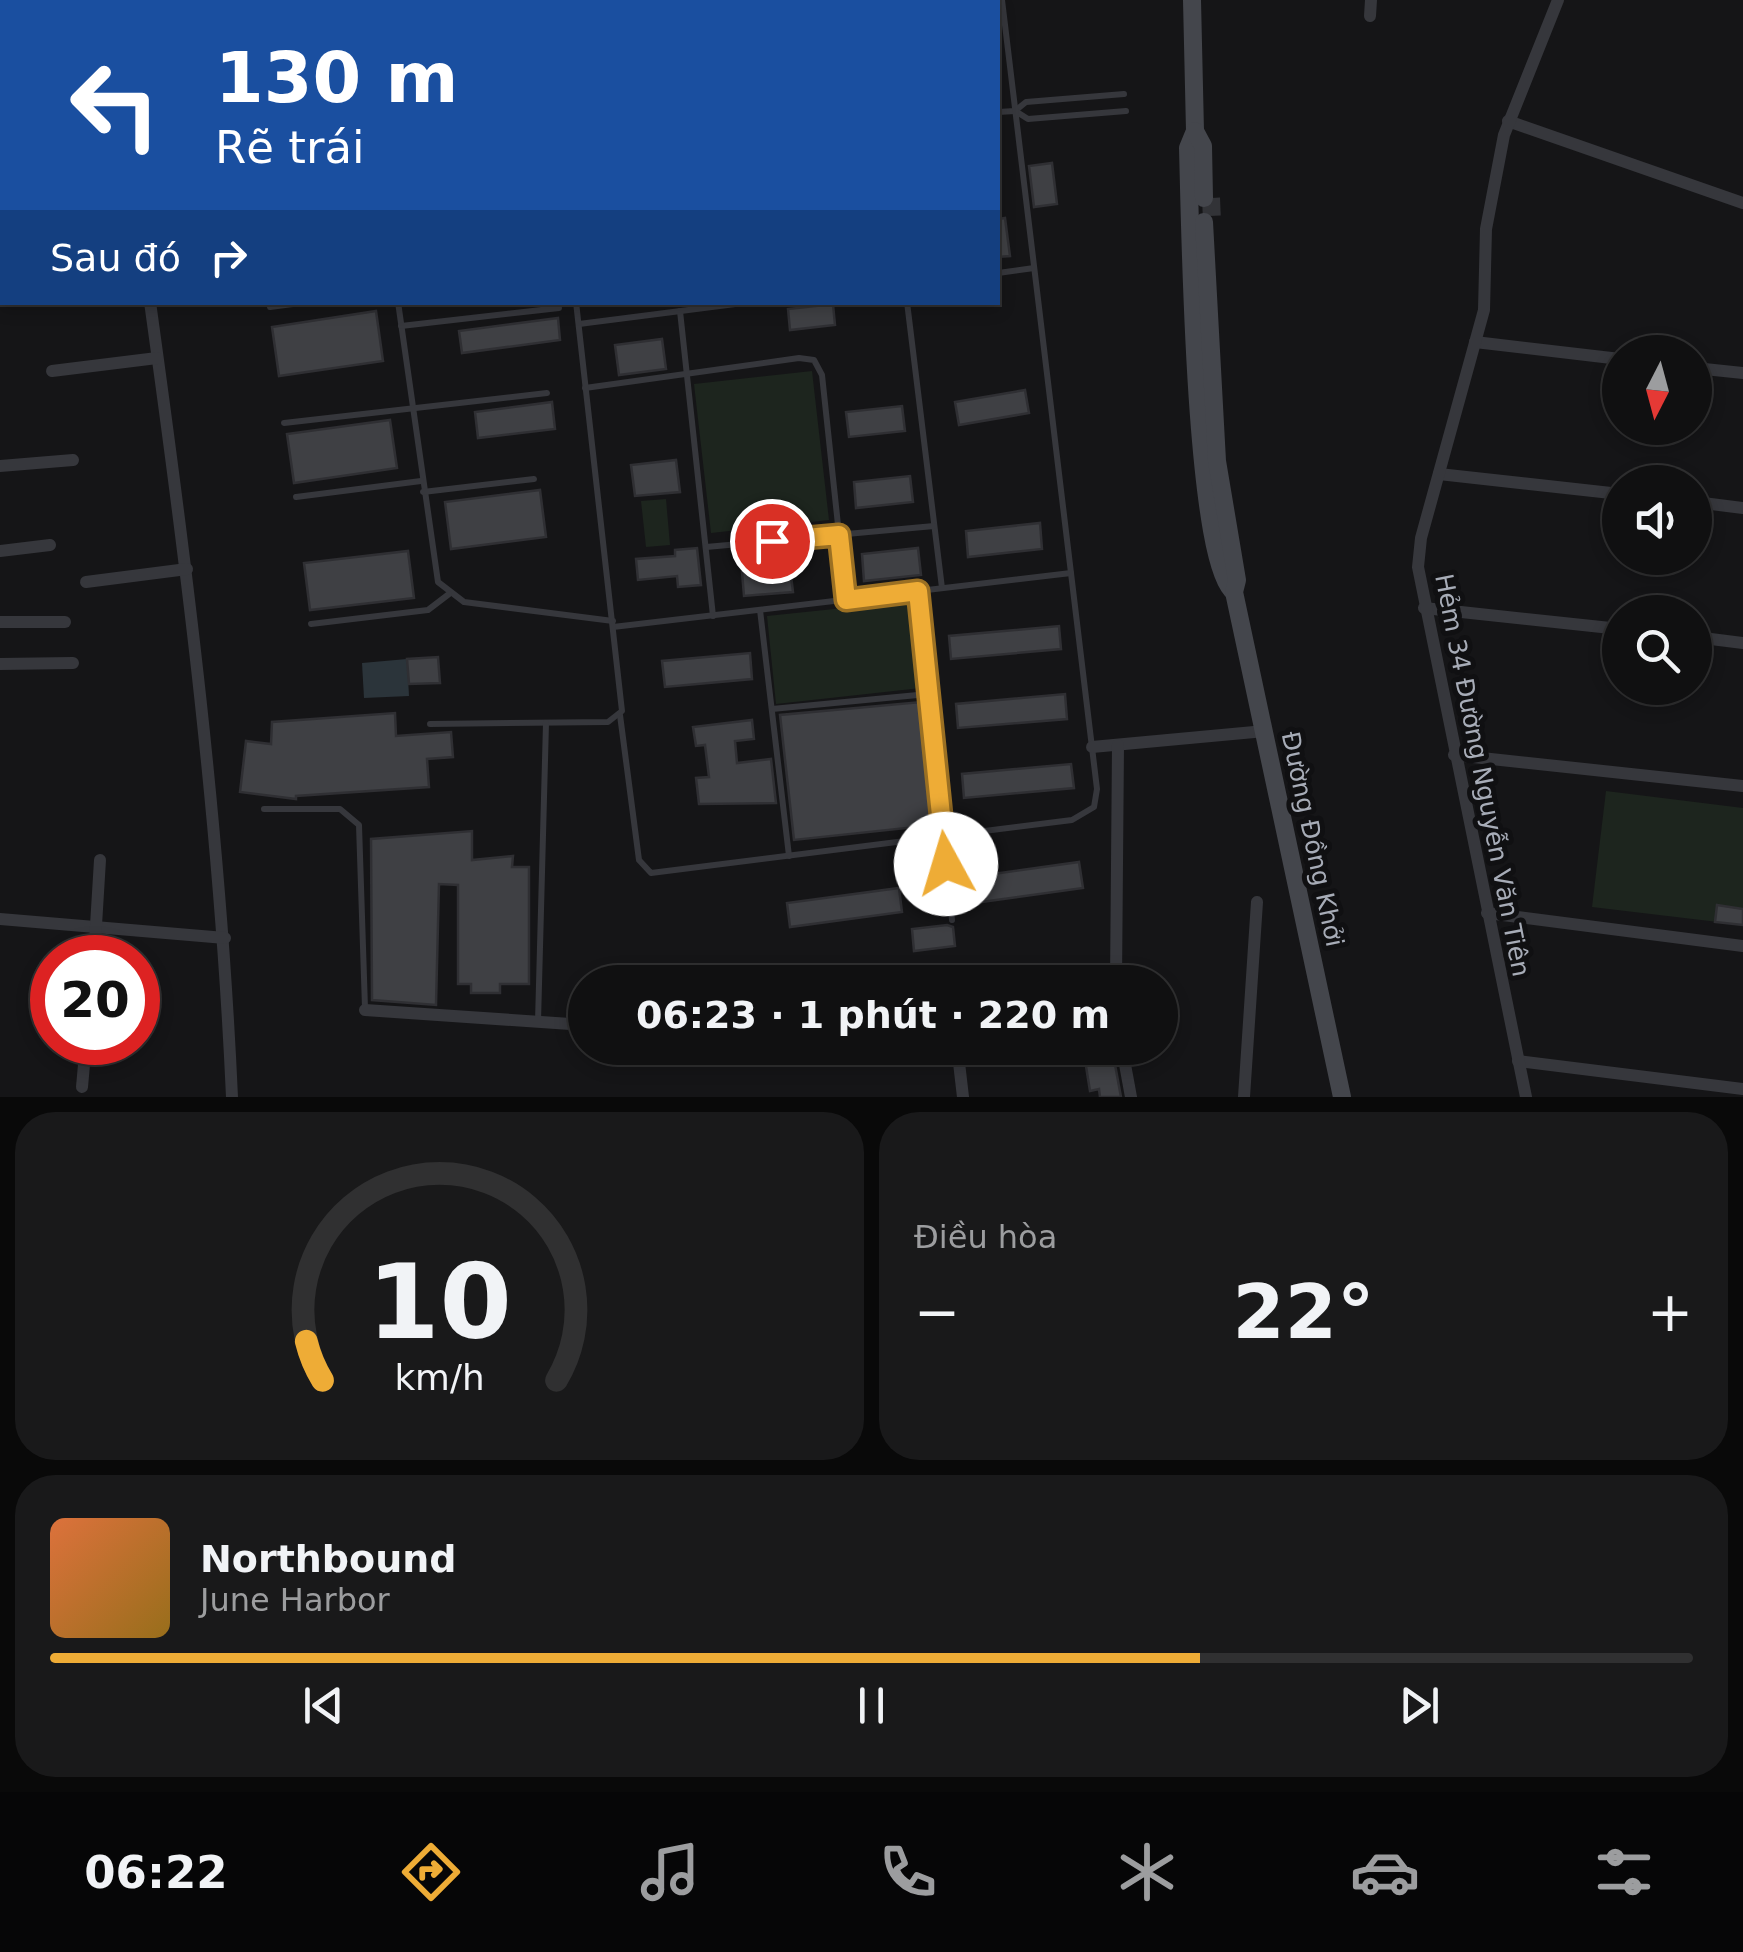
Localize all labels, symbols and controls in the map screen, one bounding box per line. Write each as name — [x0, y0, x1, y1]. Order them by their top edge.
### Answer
text: 130 m — [215, 37, 458, 119]
icon: left — [50, 40, 180, 170]
text: Rẽ trái — [215, 121, 364, 174]
icon: right — [201, 230, 256, 285]
text: Sau đó — [50, 236, 181, 280]
north arrow — [1602, 335, 1712, 445]
map controls — [1602, 335, 1712, 705]
button: sound — [1602, 465, 1712, 575]
pin — [730, 499, 815, 584]
icon: arrive — [745, 514, 800, 569]
street label: Hẻm 34 Đường Nguyễn Văn Tiên — [1429, 571, 1536, 979]
button: search — [1602, 595, 1712, 705]
street label: Đường Đồng Khởi — [1276, 729, 1349, 949]
position arrow — [894, 812, 998, 916]
speed limit sign: 20 — [30, 935, 160, 1065]
text: 06:23 · 1 phút · 220 m — [636, 993, 1110, 1037]
text: Điều hòa — [914, 1218, 1057, 1256]
text: 10 — [367, 1241, 512, 1363]
text: 22° — [1233, 1268, 1374, 1356]
text: − — [914, 1280, 960, 1344]
text: + — [1647, 1280, 1693, 1344]
text: km/h — [394, 1357, 485, 1398]
text: Northbound — [200, 1537, 456, 1581]
text: June Harbor — [200, 1581, 390, 1619]
icon: previous — [296, 1678, 351, 1733]
icon: pause — [844, 1678, 899, 1733]
icon: next — [1392, 1678, 1447, 1733]
icon: directions — [396, 1837, 466, 1907]
icon: music — [635, 1837, 705, 1907]
icon: phone — [873, 1837, 943, 1907]
icon: climate — [1112, 1837, 1182, 1907]
icon: car — [1350, 1837, 1420, 1907]
icon: filters — [1589, 1837, 1659, 1907]
text: 06:22 — [84, 1846, 228, 1899]

